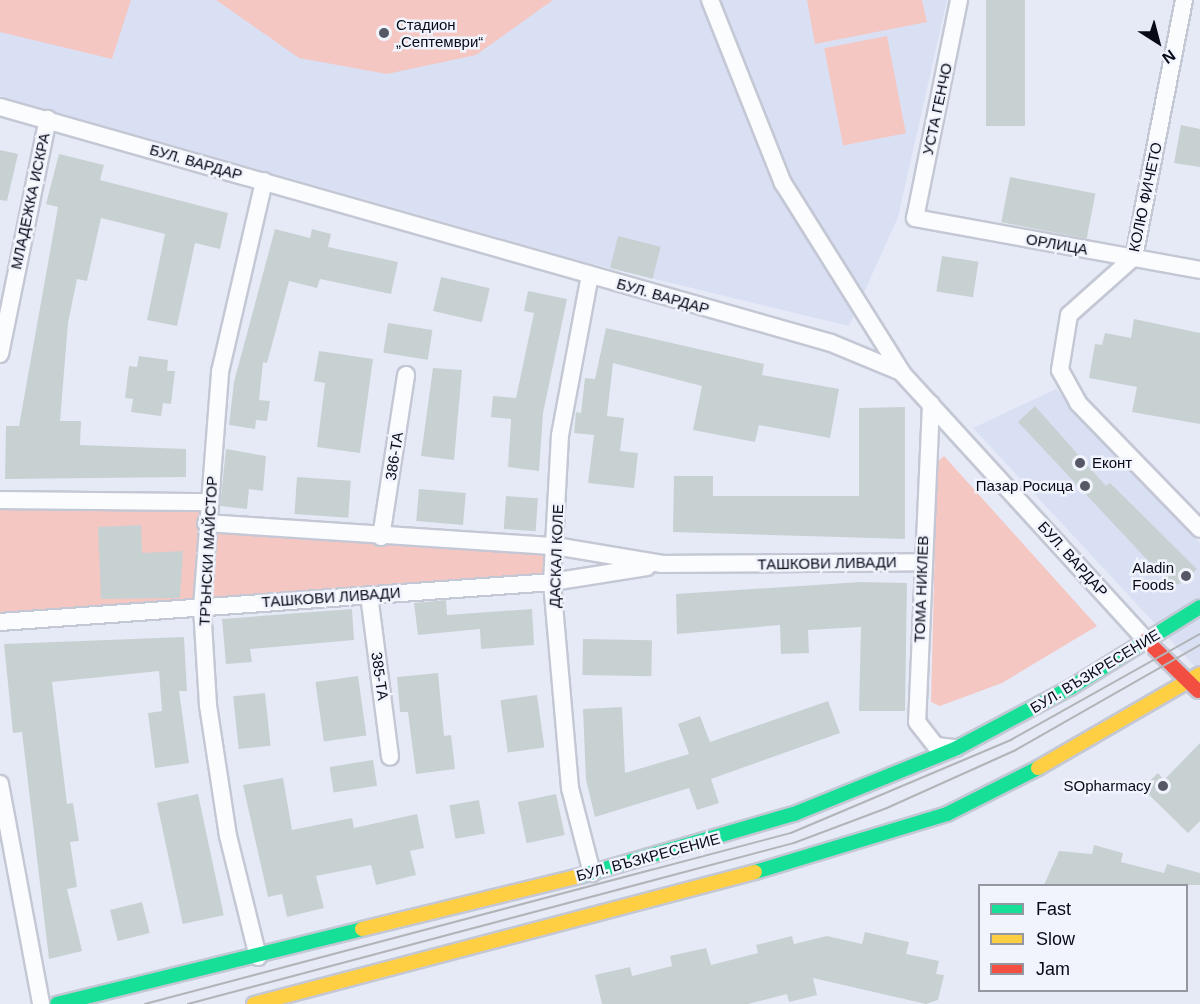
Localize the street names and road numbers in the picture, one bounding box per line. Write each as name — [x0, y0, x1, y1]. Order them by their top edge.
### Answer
street label: УСТА ГЕНЧО — [918, 61, 956, 157]
street label: МЛАДЕЖКА ИСКРА — [7, 131, 53, 271]
street label: БУЛ. ВАРДАР — [148, 140, 244, 184]
street label: КОЛЮ ФИЧЕТО — [1125, 141, 1165, 253]
street label: ОРЛИЦА — [1025, 230, 1089, 258]
street label: БУЛ. ВАРДАР — [615, 274, 711, 318]
street label: 386-ТА — [381, 431, 407, 481]
street label: ТРЪНСКИ МАЙСТОР — [195, 476, 221, 626]
street label: ДАСКАЛ КОЛЕ — [545, 504, 567, 608]
street label: БУЛ. ВАРДАР — [1034, 518, 1112, 600]
street label: ТОМА НИКЛЕВ — [910, 535, 932, 643]
street label: ТАШКОВИ ЛИВАДИ — [757, 553, 897, 573]
street label: ТАШКОВИ ЛИВАДИ — [261, 583, 401, 611]
street label: БУЛ. ВЪЗКРЕСЕНИЕ — [1027, 625, 1163, 717]
street label: 385-ТА — [368, 651, 392, 701]
street label: БУЛ. ВЪЗКРЕСЕНИЕ — [574, 829, 722, 885]

